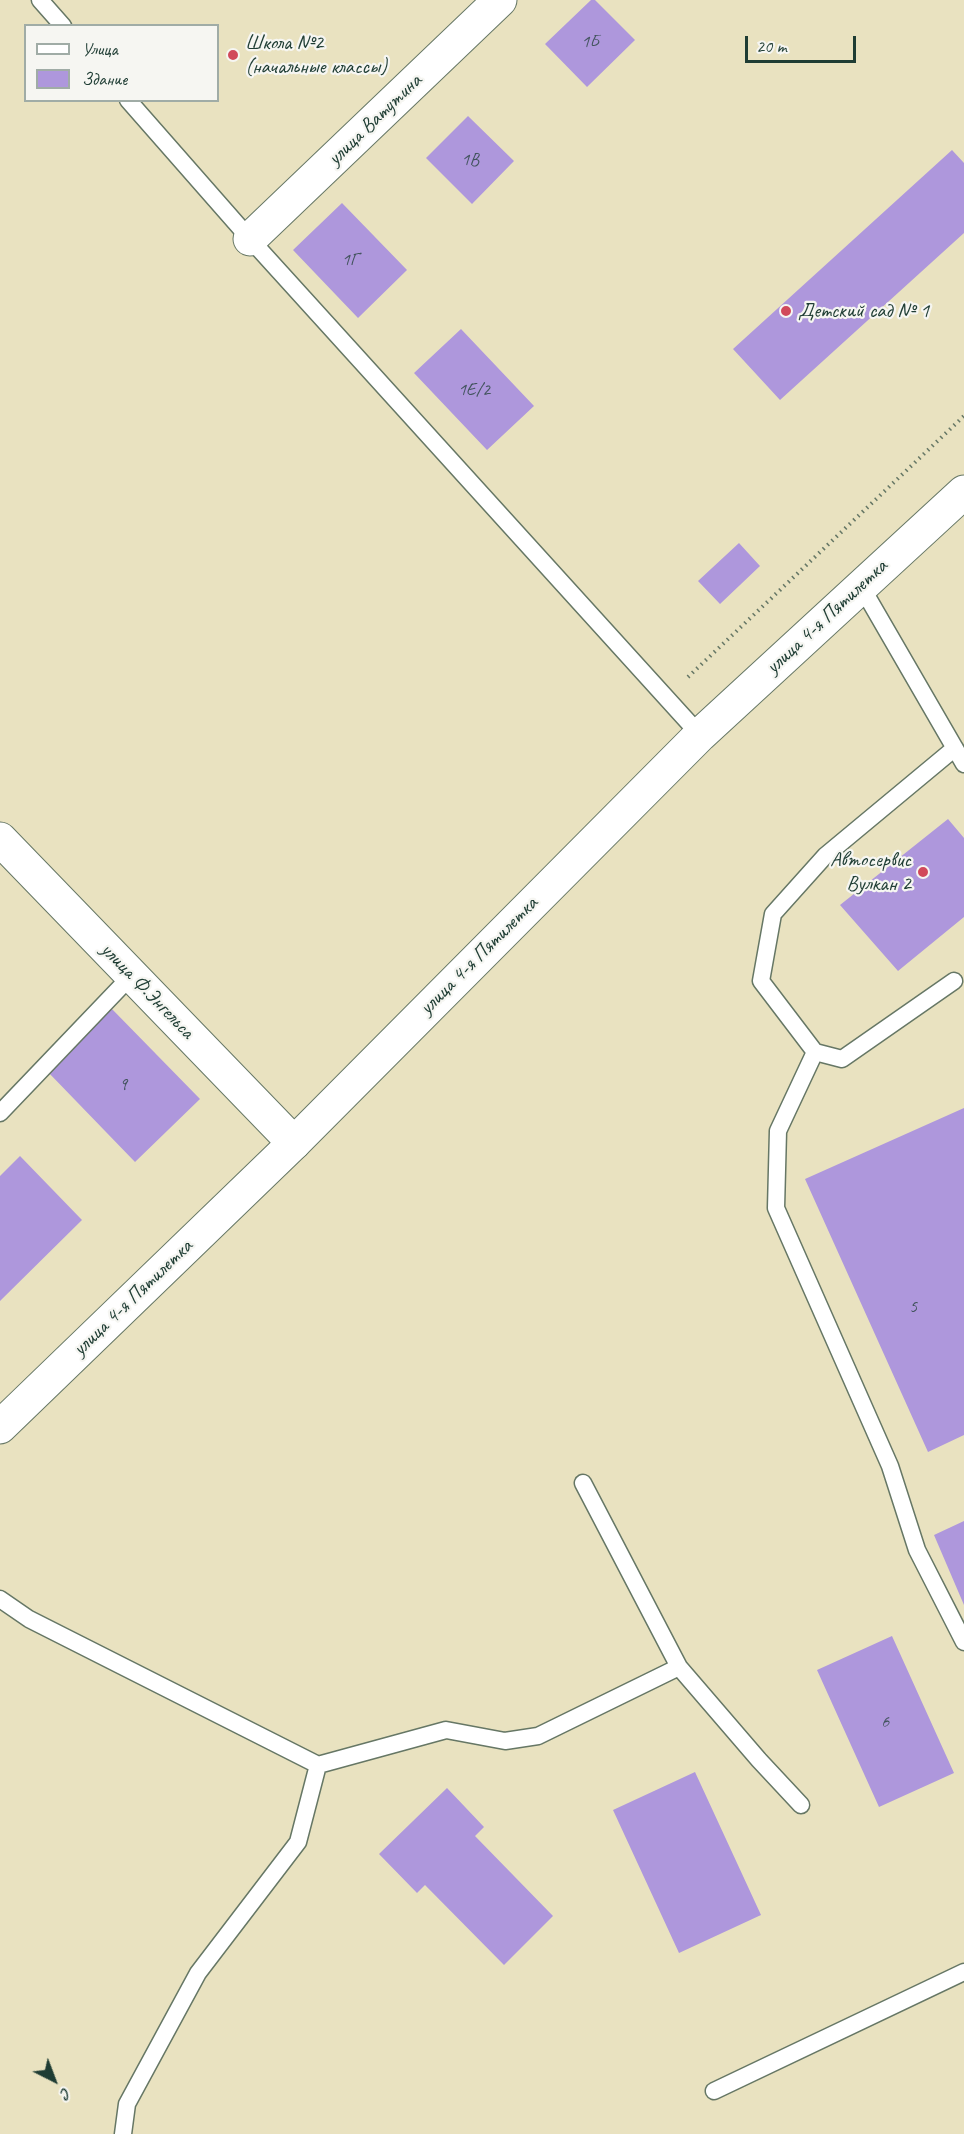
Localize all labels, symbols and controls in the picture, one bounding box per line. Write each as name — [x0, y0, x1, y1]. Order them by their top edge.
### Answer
legend — [24, 24, 219, 102]
scale bar — [748, 24, 859, 62]
place label: Школа №2 (начальные классы) — [245, 30, 387, 80]
house number: 1Б — [581, 31, 599, 53]
text: 20 m — [756, 35, 787, 57]
text: Улица — [82, 38, 118, 60]
marker: Школа №2 (начальные классы) — [226, 48, 240, 62]
text: Здание — [82, 68, 127, 90]
street label: улица Ватутина — [323, 69, 427, 171]
house number: 1В — [461, 149, 479, 171]
house number: 1Г — [342, 249, 358, 271]
place label: Детский сад № 1 — [798, 298, 929, 324]
marker: Детский сад № 1 — [779, 304, 793, 318]
house number: 1Е/2 — [458, 379, 490, 401]
street label: улица 4-я Пятилетка — [761, 554, 893, 680]
place label: Автосервис Вулкан 2 — [830, 847, 911, 897]
marker: Автосервис Вулкан 2 — [916, 865, 930, 879]
street label: улица 4-я Пятилетка — [415, 892, 543, 1020]
street label: улица Ф.Энгельса — [95, 938, 199, 1044]
house number: 9 — [119, 1074, 127, 1096]
street label: улица 4-я Пятилетка — [68, 1234, 198, 1362]
house number: 5 — [909, 1296, 917, 1318]
house number: 6 — [881, 1711, 889, 1733]
north arrow — [24, 2050, 84, 2110]
text: С — [56, 2083, 76, 2103]

